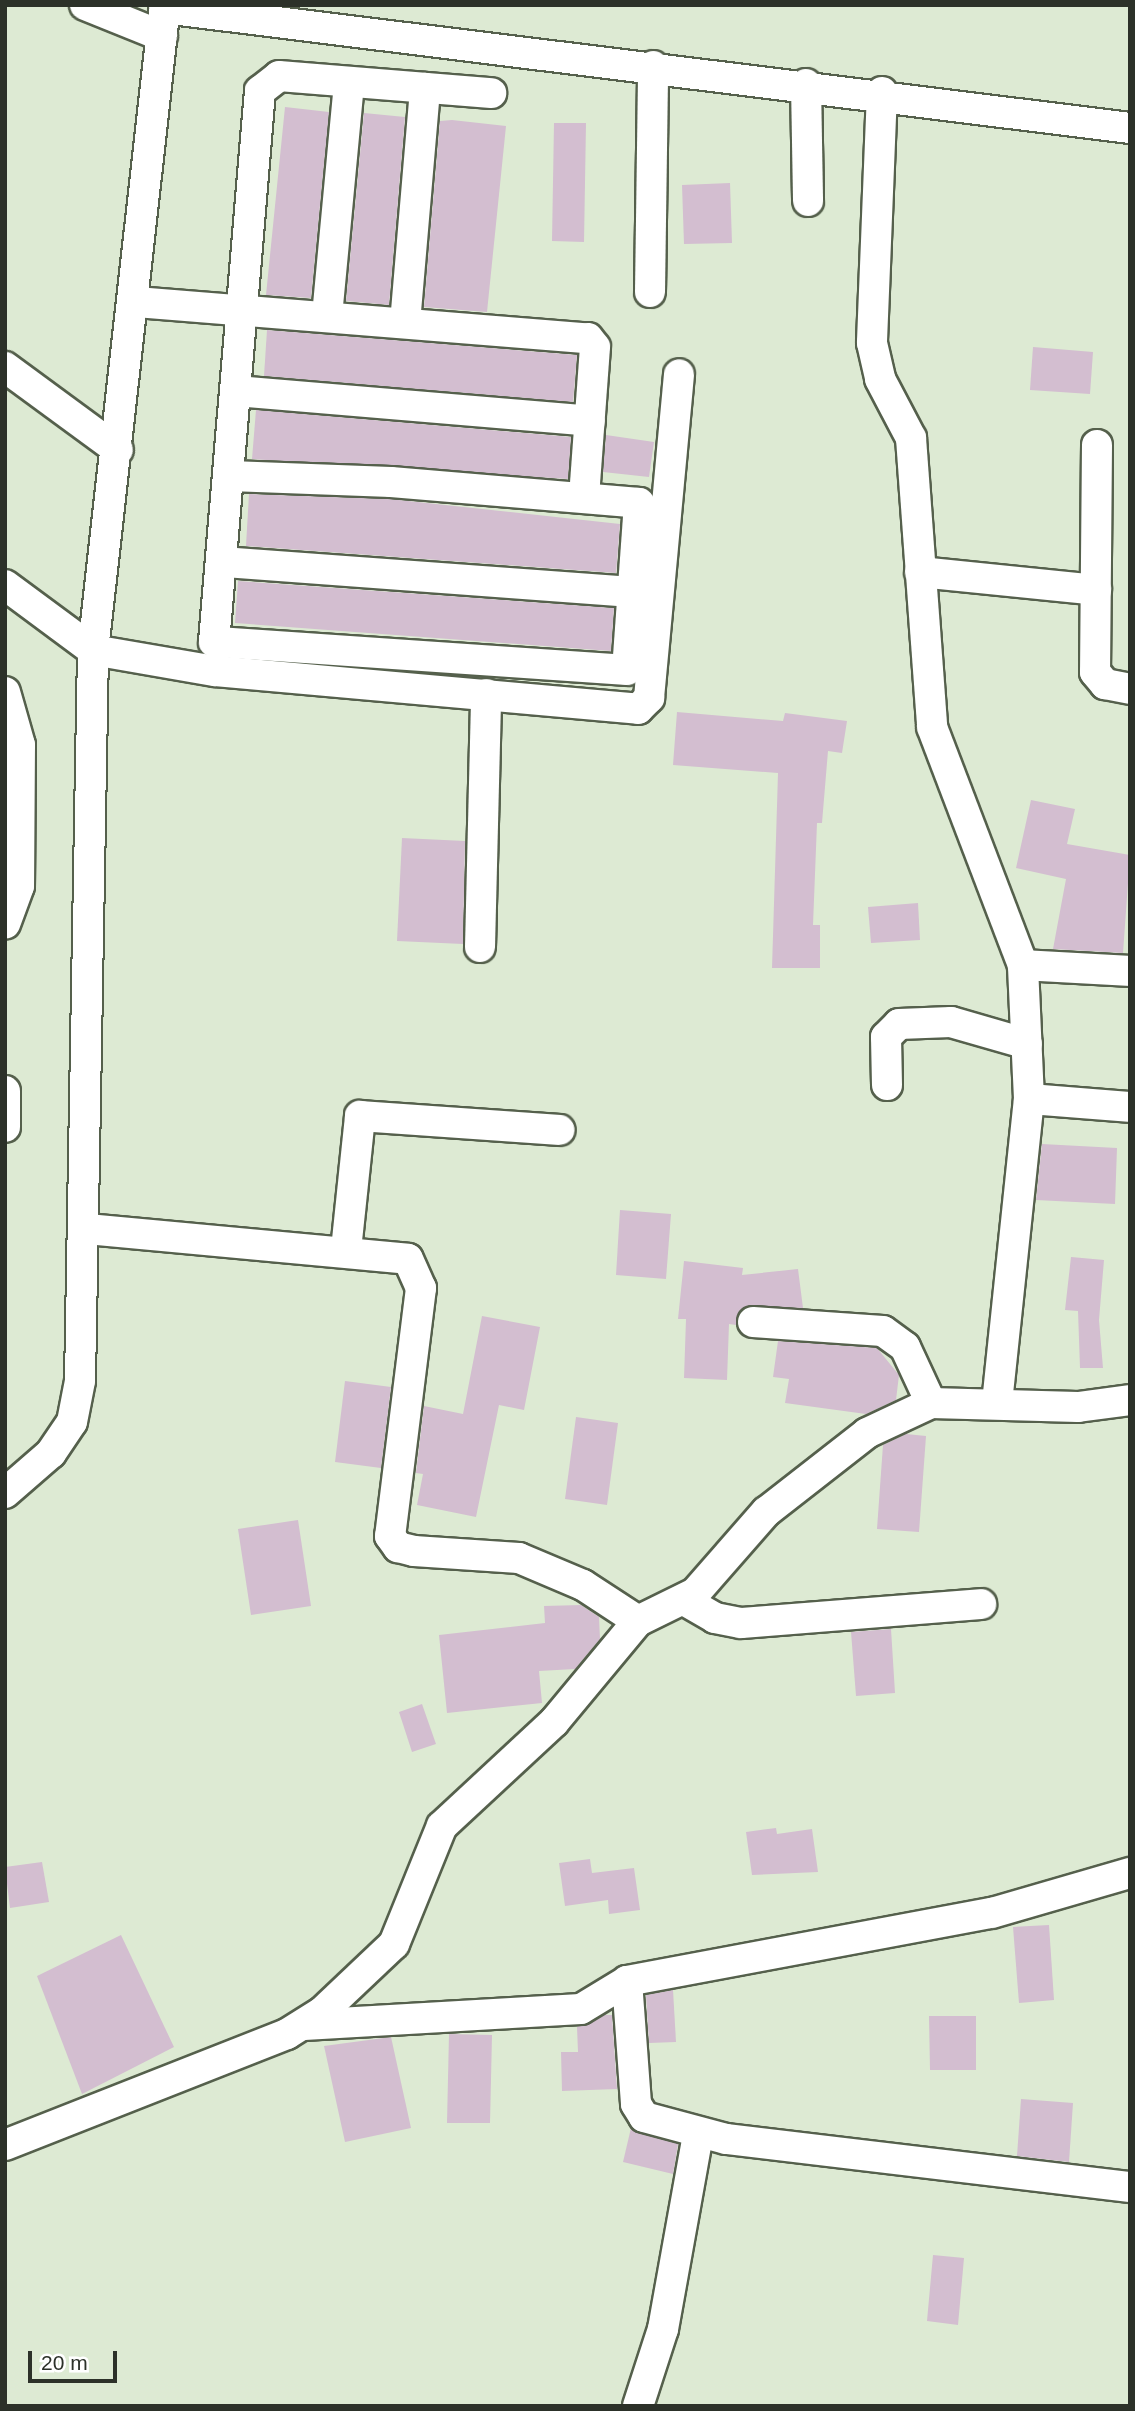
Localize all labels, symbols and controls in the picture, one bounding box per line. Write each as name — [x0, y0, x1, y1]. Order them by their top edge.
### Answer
scale bar — [32, 2338, 121, 2382]
text: 20 m — [41, 2351, 88, 2374]

